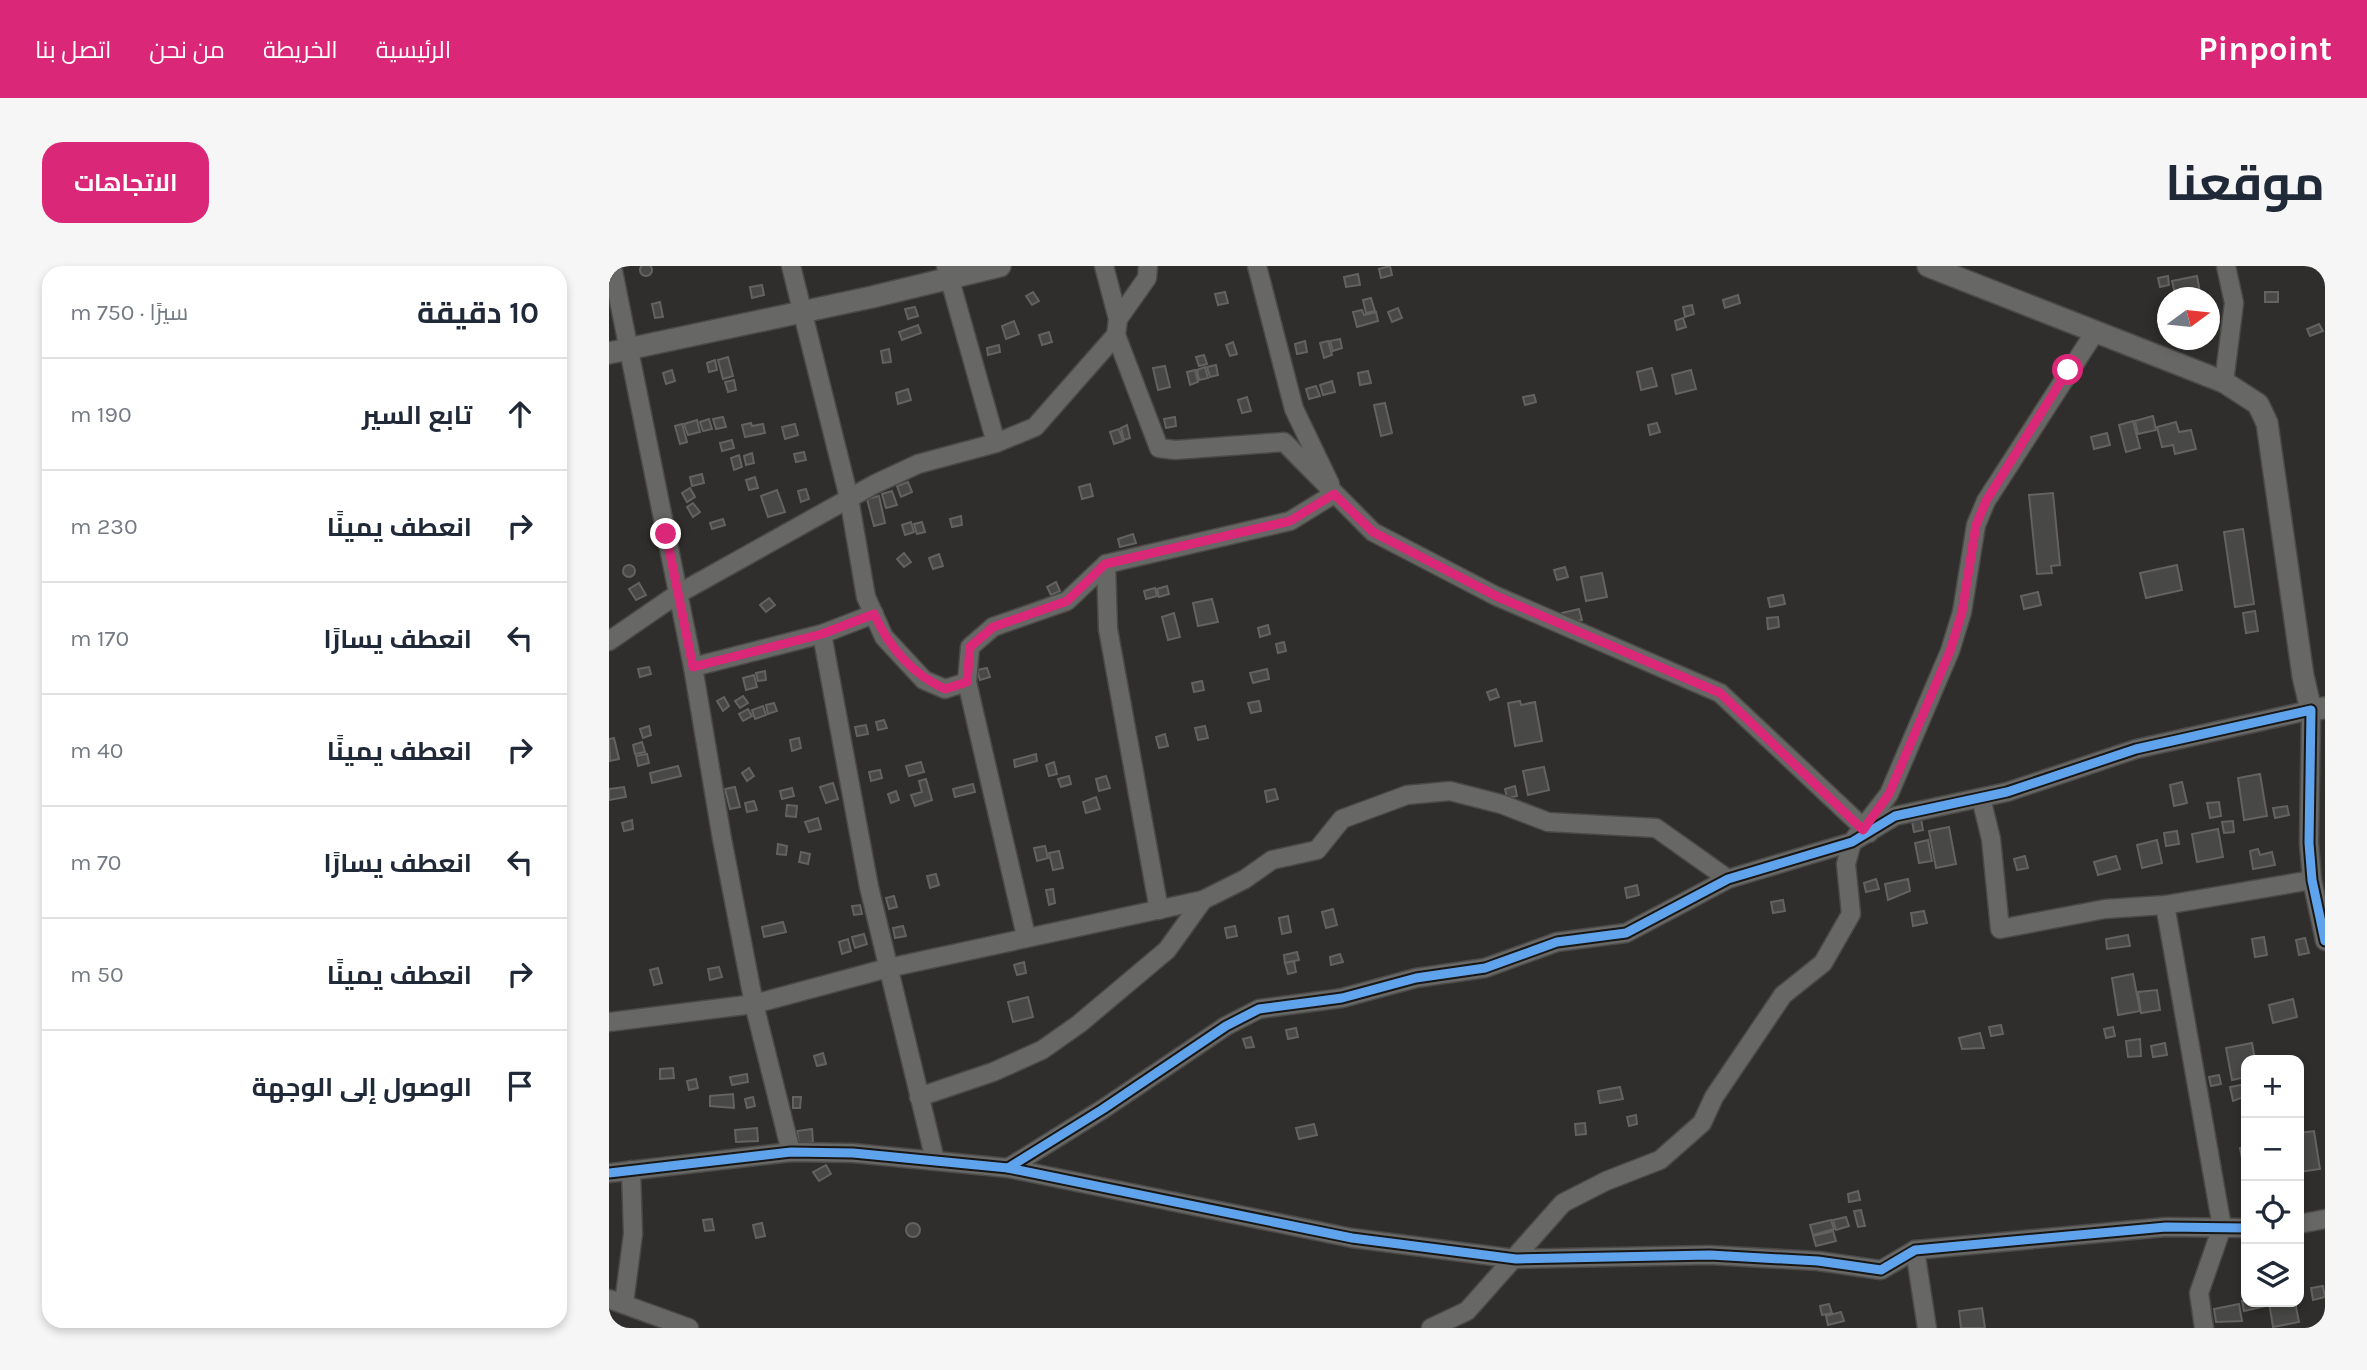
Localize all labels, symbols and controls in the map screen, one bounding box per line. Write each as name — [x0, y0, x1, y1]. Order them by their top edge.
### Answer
text: Pinpoint — [2198, 30, 2332, 68]
text: اتصل بنا — [35, 36, 111, 64]
text: من نحن — [149, 36, 225, 64]
text: الخريطة — [263, 36, 338, 64]
text: الرئيسية — [376, 36, 451, 64]
button: الاتجاهات — [42, 142, 209, 223]
text: موقعنا — [2165, 155, 2325, 212]
north arrow — [2157, 287, 2220, 350]
text: 10 دقيقة — [417, 295, 539, 331]
text: سيرًا · 750 m — [70, 299, 188, 326]
route start — [2052, 354, 2083, 385]
icon: ahead — [501, 395, 539, 433]
text: تابع السير — [362, 400, 472, 431]
text: 190 m — [70, 401, 132, 428]
icon: right — [501, 507, 539, 545]
text: انعطف يمينًا — [327, 512, 472, 543]
text: 230 m — [70, 513, 138, 540]
route end — [650, 518, 681, 549]
icon: left — [501, 619, 539, 657]
text: انعطف يسارًا — [324, 624, 472, 655]
text: 170 m — [70, 625, 129, 652]
icon: right — [501, 731, 539, 769]
text: انعطف يمينًا — [327, 736, 472, 767]
text: 40 m — [70, 737, 124, 764]
icon: left — [501, 843, 539, 881]
text: انعطف يسارًا — [324, 848, 472, 879]
text: 70 m — [70, 849, 121, 876]
icon: right — [501, 955, 539, 993]
text: انعطف يمينًا — [327, 960, 472, 991]
text: 50 m — [70, 961, 124, 988]
map controls — [2241, 1055, 2304, 1307]
button: + — [2241, 1055, 2304, 1118]
icon: arrive — [501, 1067, 539, 1105]
text: الوصول إلى الوجهة — [252, 1072, 472, 1103]
button: − — [2241, 1118, 2304, 1181]
button: locate — [2241, 1181, 2304, 1244]
button: layers — [2241, 1244, 2304, 1307]

